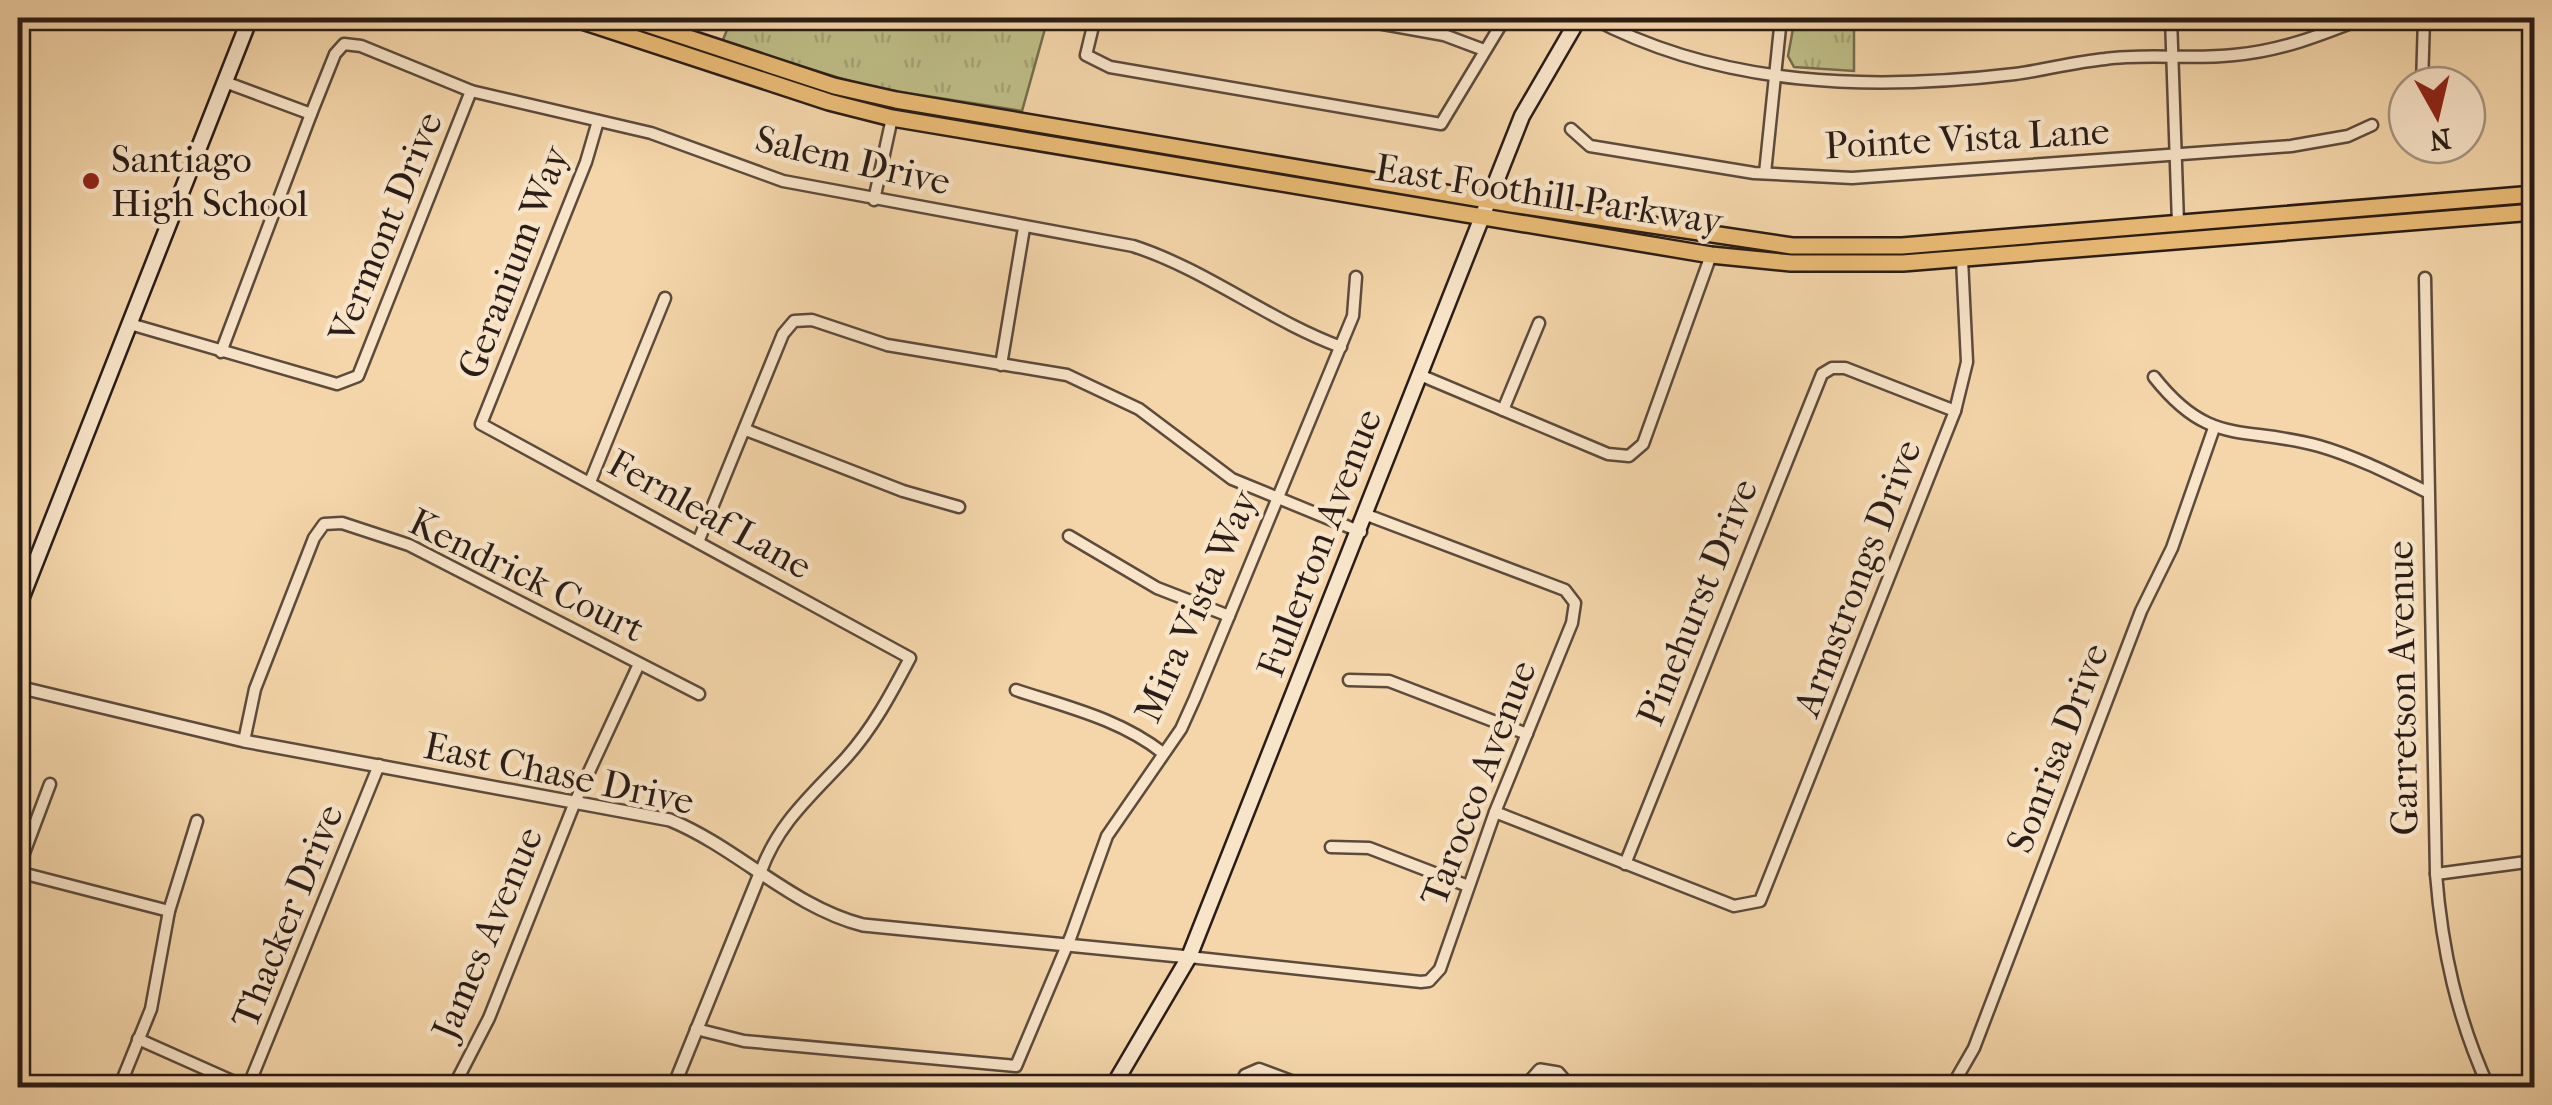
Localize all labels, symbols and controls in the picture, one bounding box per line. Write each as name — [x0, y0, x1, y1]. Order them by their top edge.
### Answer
north arrow — [2387, 65, 2487, 165]
street label: Vermont Drive — [318, 105, 452, 350]
street label: Pointe Vista Lane — [1824, 109, 2111, 168]
street label: Salem Drive — [751, 116, 955, 205]
text: N — [2427, 121, 2453, 157]
place label: Santiago High School — [111, 137, 308, 226]
street label: Geranium Way — [448, 138, 579, 385]
street label: East Foothill Parkway — [1372, 145, 1728, 244]
marker: Santiago High School — [80, 170, 102, 192]
street label: Fullerton Avenue — [1248, 403, 1391, 683]
street label: Armstrongs Drive — [1783, 434, 1931, 725]
street label: Fernleaf Lane — [600, 440, 819, 589]
street label: Pinehurst Drive — [1628, 472, 1767, 732]
street label: Mira Vista Way — [1125, 482, 1268, 729]
street label: Kendrick Court — [402, 499, 652, 652]
street label: Garretson Avenue — [2377, 540, 2428, 836]
street label: Sonrisa Drive — [1997, 637, 2118, 859]
street label: Tarocco Avenue — [1411, 654, 1546, 912]
street label: East Chase Drive — [420, 723, 698, 824]
street label: Thacker Drive — [222, 798, 353, 1034]
street label: James Avenue — [421, 820, 552, 1049]

